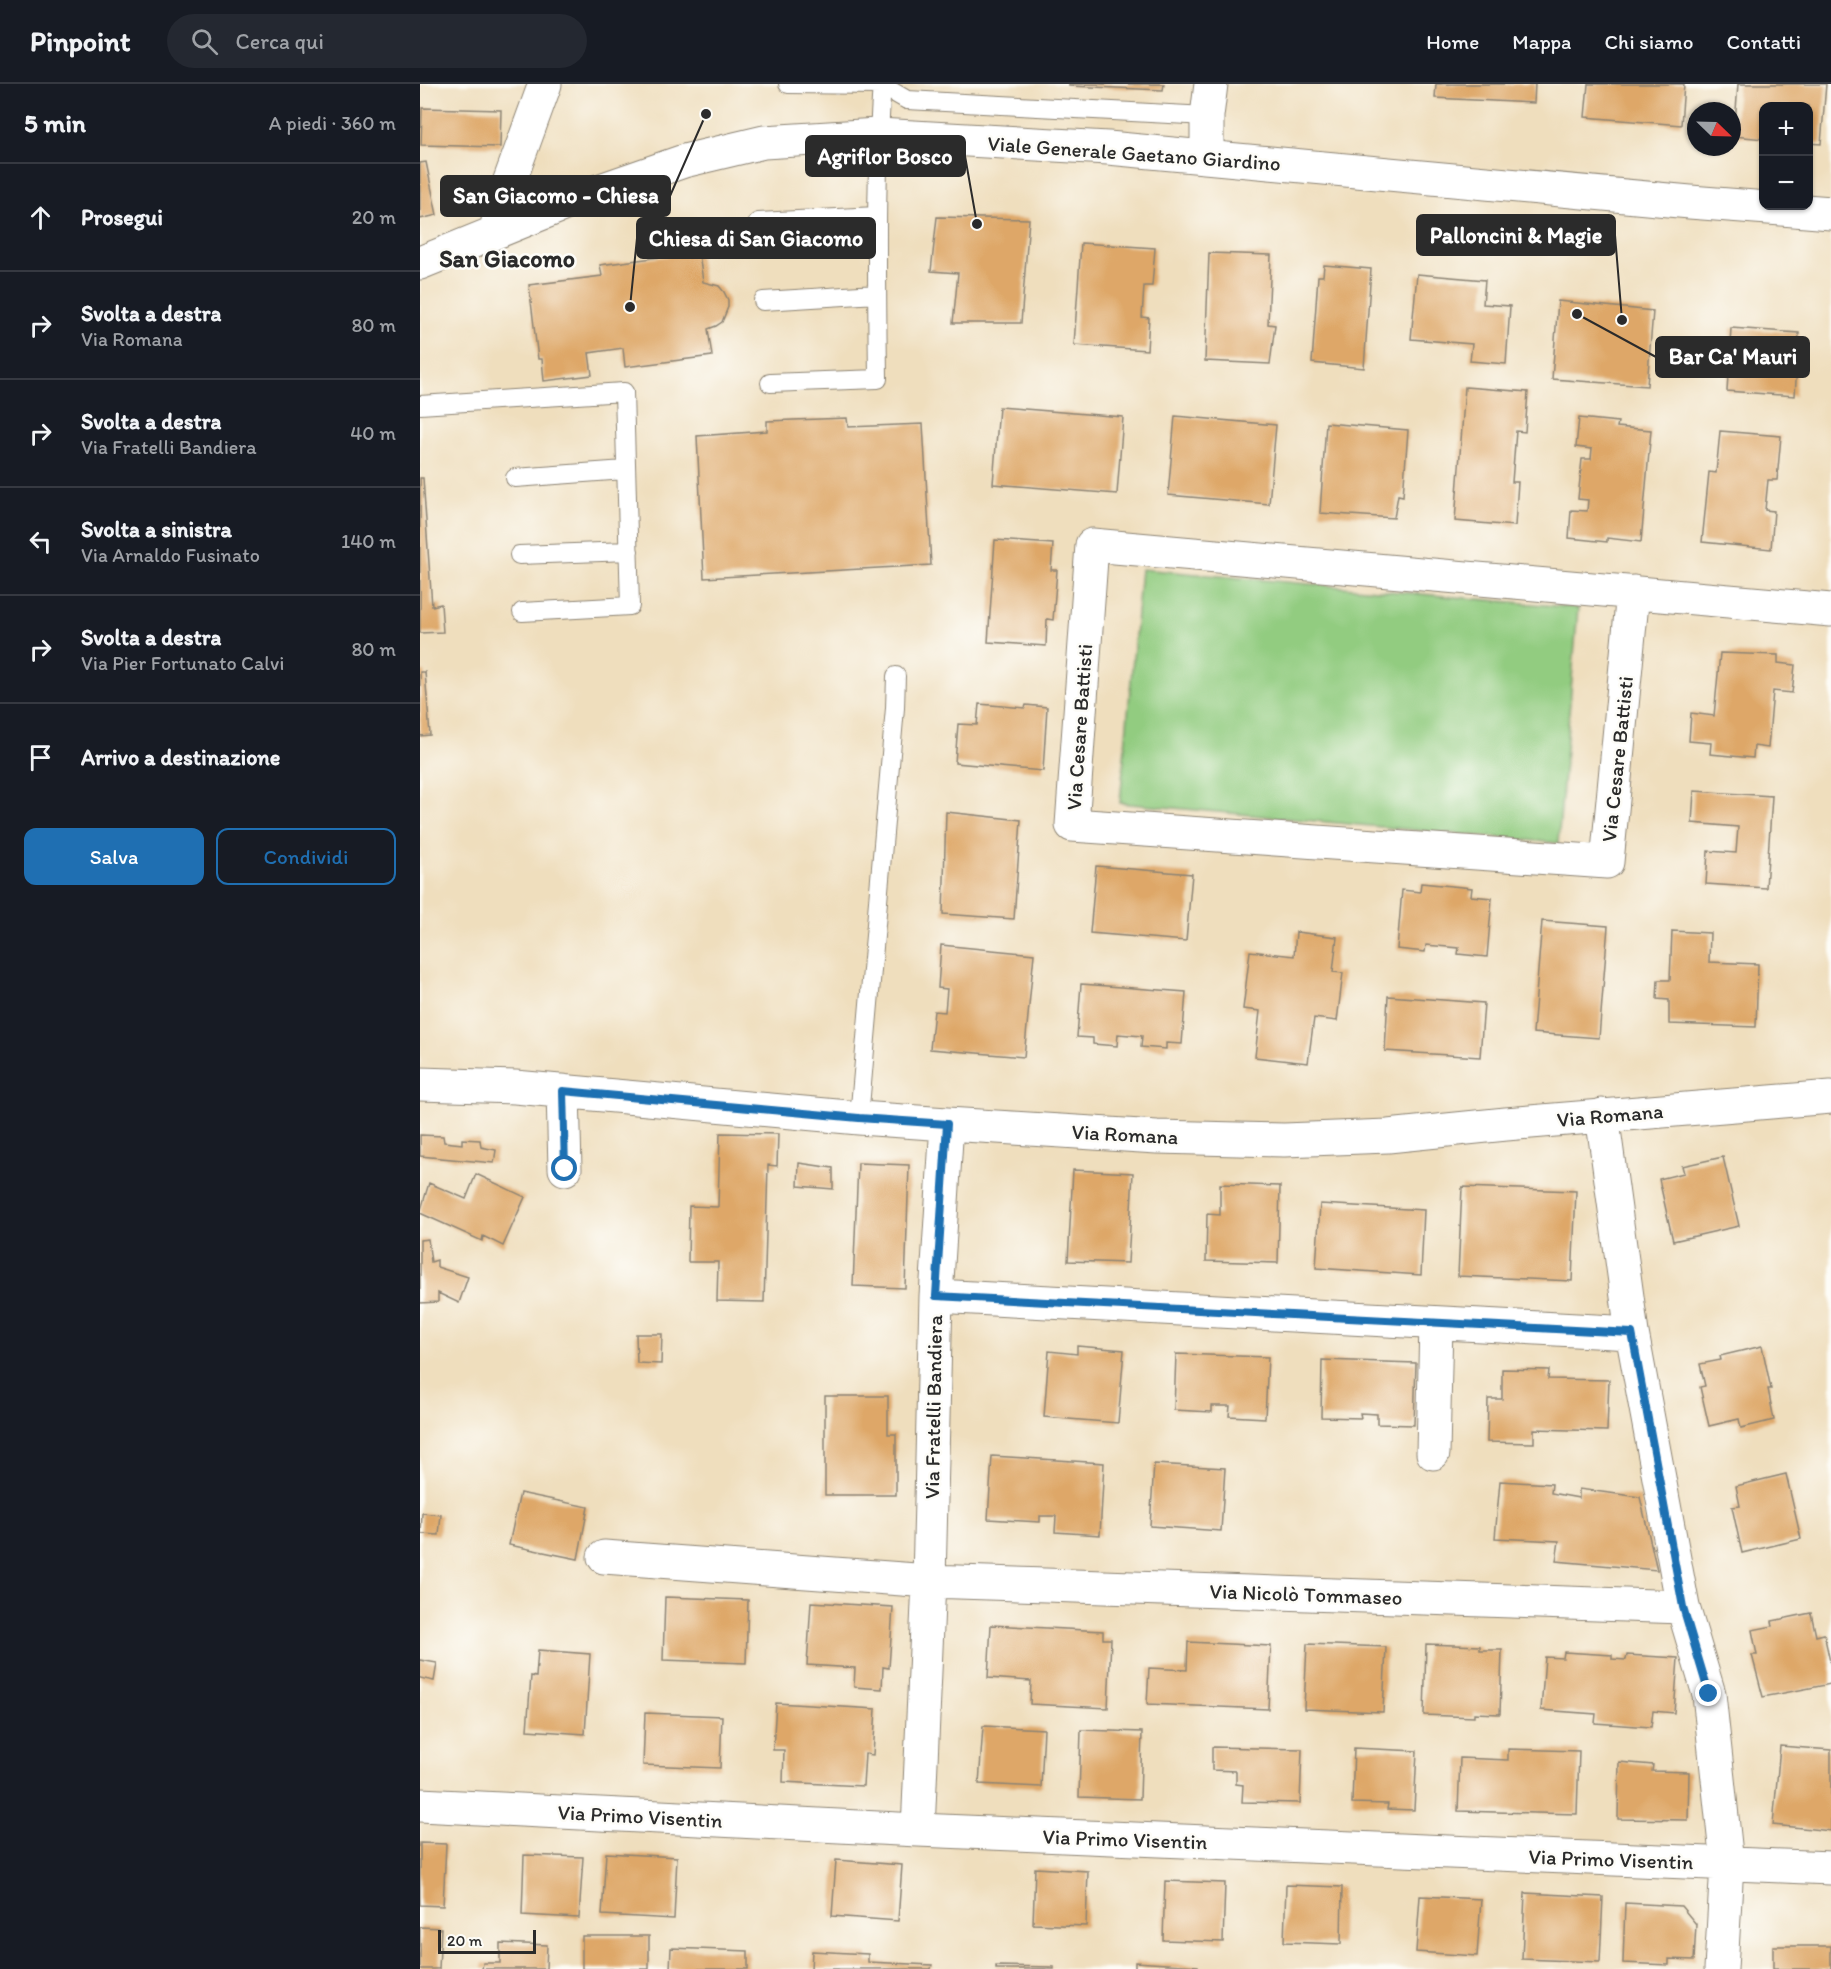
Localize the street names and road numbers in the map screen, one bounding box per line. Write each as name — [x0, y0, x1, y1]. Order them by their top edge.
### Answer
street label: Viale Generale Gaetano Giardino — [987, 130, 1281, 176]
street label: Via Cesare Battisti — [1061, 643, 1097, 811]
street label: Via Cesare Battisti — [1596, 675, 1638, 843]
street label: Via Romana — [1556, 1098, 1664, 1132]
street label: Via Romana — [1071, 1119, 1179, 1149]
street label: Via Fratelli Bandiera — [919, 1314, 947, 1499]
street label: Via Nicolò Tommaseo — [1209, 1578, 1403, 1610]
street label: Via Primo Visentin — [557, 1799, 723, 1833]
street label: Via Primo Visentin — [1042, 1824, 1208, 1854]
street label: Via Primo Visentin — [1528, 1844, 1694, 1874]

